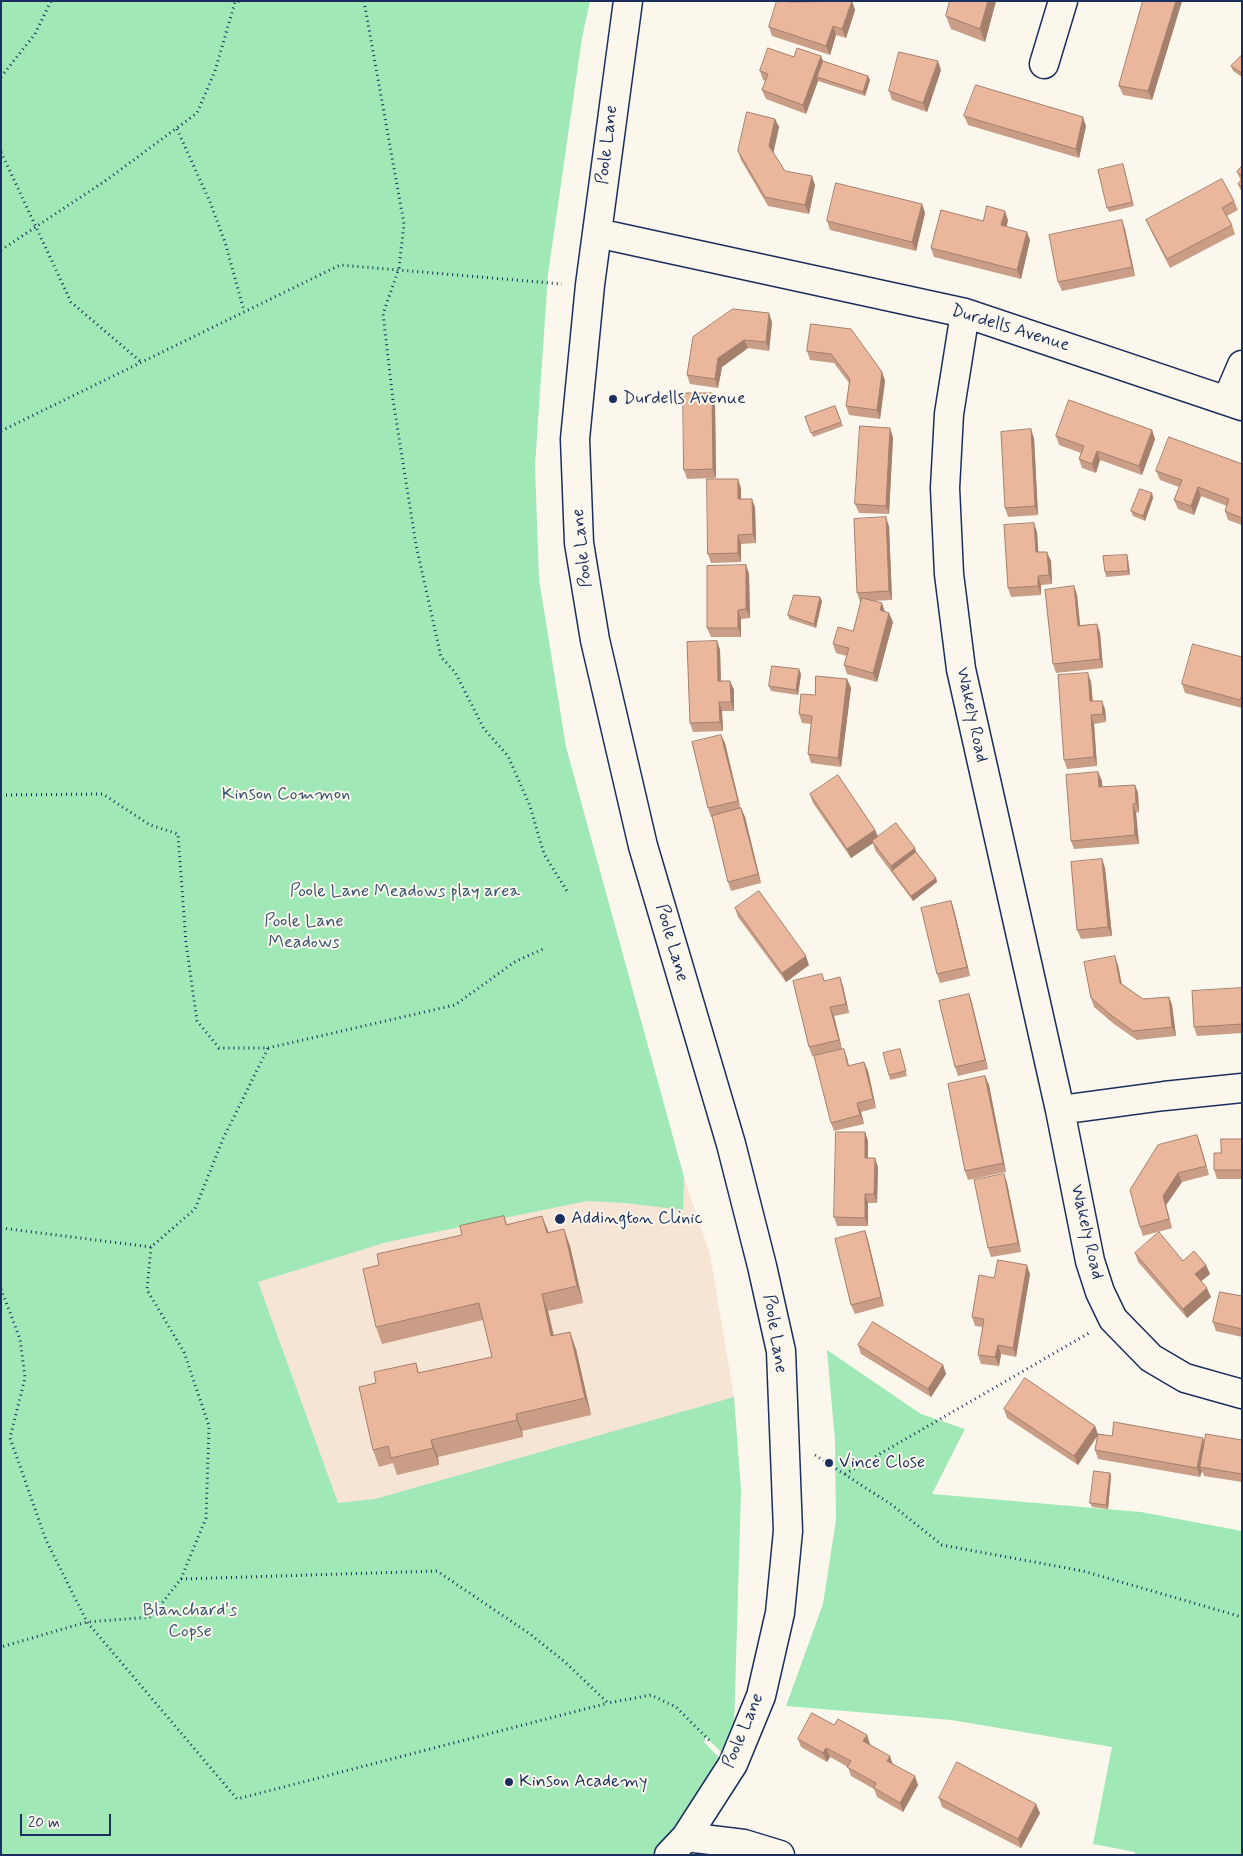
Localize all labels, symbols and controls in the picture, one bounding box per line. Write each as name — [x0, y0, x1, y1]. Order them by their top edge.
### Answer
street label: Poole Lane — [592, 104, 624, 186]
street label: Durdells Avenue — [948, 301, 1072, 357]
place label: Durdells Avenue — [623, 388, 746, 410]
marker: Durdells Avenue — [607, 393, 619, 405]
street label: Poole Lane — [568, 507, 598, 589]
street label: Wakely Road — [950, 665, 992, 765]
park label: Kinson Common — [222, 784, 350, 806]
park label: Poole Lane Meadows play area — [290, 881, 520, 903]
street label: Poole Lane — [650, 902, 692, 984]
park label: Poole Lane Meadows — [264, 911, 344, 954]
street label: Wakely Road — [1065, 1182, 1107, 1282]
place label: Addington Clinic — [571, 1208, 703, 1230]
marker: Addington Clinic — [553, 1212, 567, 1226]
street label: Poole Lane — [757, 1293, 791, 1375]
place label: Vince Close — [839, 1452, 925, 1474]
marker: Vince Close — [823, 1457, 835, 1469]
park label: Blanchard's Copse — [143, 1600, 237, 1642]
street label: Poole Lane — [719, 1690, 769, 1772]
place label: Kinson Academy — [519, 1771, 648, 1793]
marker: Kinson Academy — [503, 1776, 515, 1788]
scale bar — [22, 1804, 114, 1836]
text: 20 m — [28, 1813, 60, 1833]

